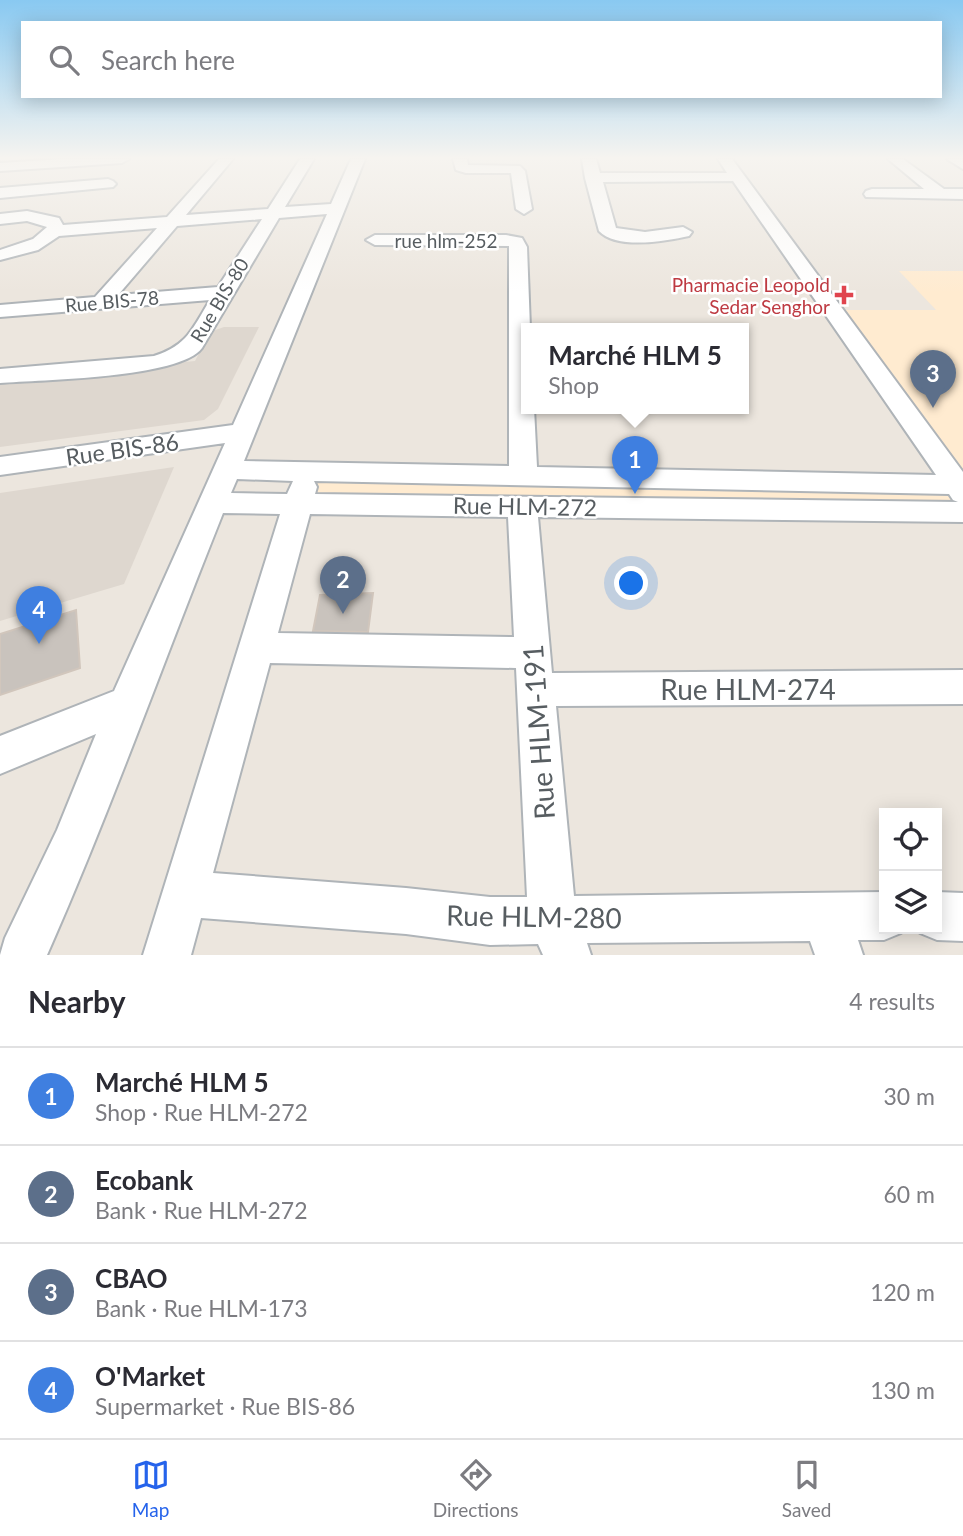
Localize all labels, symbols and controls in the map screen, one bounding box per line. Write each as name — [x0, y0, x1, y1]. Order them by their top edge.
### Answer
search box — [21, 21, 942, 98]
icon: search — [45, 41, 83, 79]
text: Search here — [101, 44, 235, 76]
street label: rue hlm-252 — [394, 229, 498, 252]
street label: Rue BIS-80 — [185, 254, 253, 346]
place label: Pharmacie Leopold Sedar Senghor — [672, 273, 830, 318]
street label: Rue BIS-78 — [64, 285, 160, 317]
marker: Pharmacie Leopold Sedar Senghor — [836, 287, 852, 303]
popup — [521, 323, 749, 414]
text: Marché HLM 5 — [548, 339, 722, 371]
pin: 3 — [910, 350, 956, 408]
text: Shop — [548, 371, 599, 399]
street label: Rue BIS-86 — [64, 427, 180, 471]
pin: 1 — [612, 436, 658, 494]
street label: Rue HLM-272 — [453, 491, 597, 521]
pin: 2 — [320, 556, 366, 614]
your location — [614, 566, 648, 600]
pin: 4 — [16, 586, 62, 644]
street label: Rue HLM-191 — [515, 643, 561, 821]
street label: Rue HLM-274 — [660, 672, 836, 706]
map controls — [879, 808, 942, 934]
button: locate — [879, 808, 942, 871]
button: layers — [879, 871, 942, 934]
street label: Rue HLM-280 — [446, 897, 622, 935]
text: Nearby — [28, 983, 126, 1019]
text: 4 results — [849, 987, 935, 1015]
text: Marché HLM 5 — [95, 1066, 269, 1098]
text: 1 — [44, 1082, 58, 1110]
text: 30 m — [884, 1082, 935, 1110]
text: Shop · Rue HLM-272 — [95, 1098, 308, 1126]
text: Ecobank — [95, 1164, 193, 1196]
text: 2 — [44, 1180, 58, 1208]
text: 60 m — [884, 1180, 935, 1208]
text: Bank · Rue HLM-272 — [95, 1196, 307, 1224]
text: CBAO — [95, 1262, 168, 1294]
text: 3 — [44, 1278, 58, 1306]
text: 120 m — [870, 1278, 935, 1306]
text: Bank · Rue HLM-173 — [95, 1294, 307, 1322]
text: O'Market — [95, 1360, 205, 1392]
text: 4 — [44, 1376, 58, 1404]
text: 130 m — [870, 1376, 935, 1404]
text: Supermarket · Rue BIS-86 — [95, 1392, 355, 1420]
tab: Map — [132, 1456, 170, 1521]
tab: Directions — [433, 1456, 519, 1521]
tab: Saved — [782, 1456, 831, 1521]

